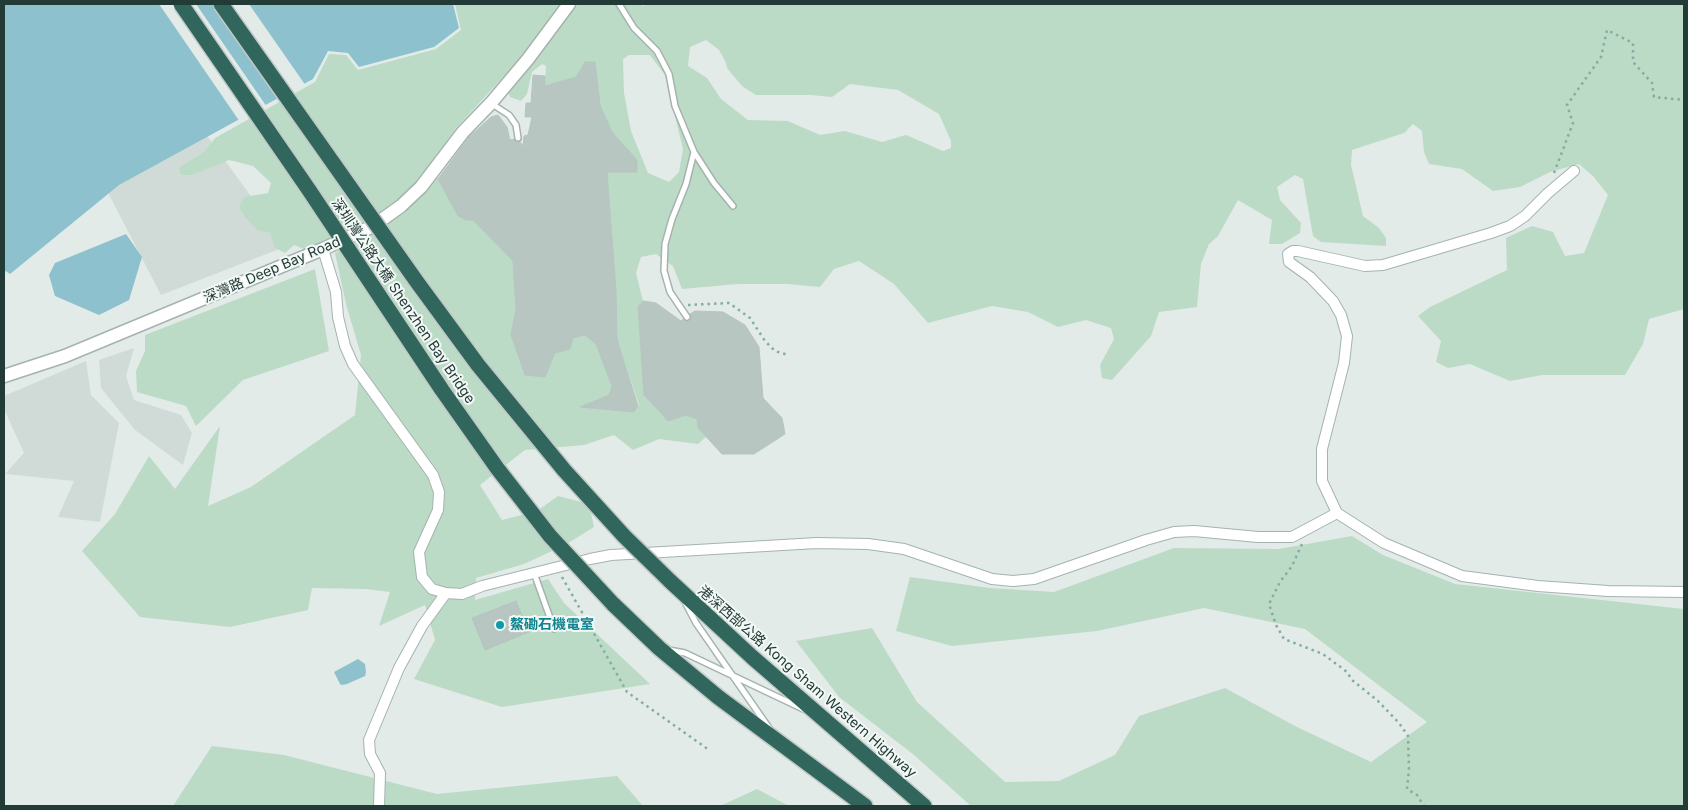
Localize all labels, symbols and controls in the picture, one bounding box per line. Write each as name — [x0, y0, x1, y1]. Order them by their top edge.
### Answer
street label: 深圳灣公路大橋 Shenzhen Bay Bridge — [328, 195, 478, 407]
street label: 深灣路 Deep Bay Road — [201, 233, 343, 307]
street label: 港深西部公路 Kong Sham Western Highway — [694, 583, 920, 781]
place label: 鰲磡石機電室 — [510, 617, 594, 633]
marker: 鰲磡石機電室 — [494, 619, 506, 631]

